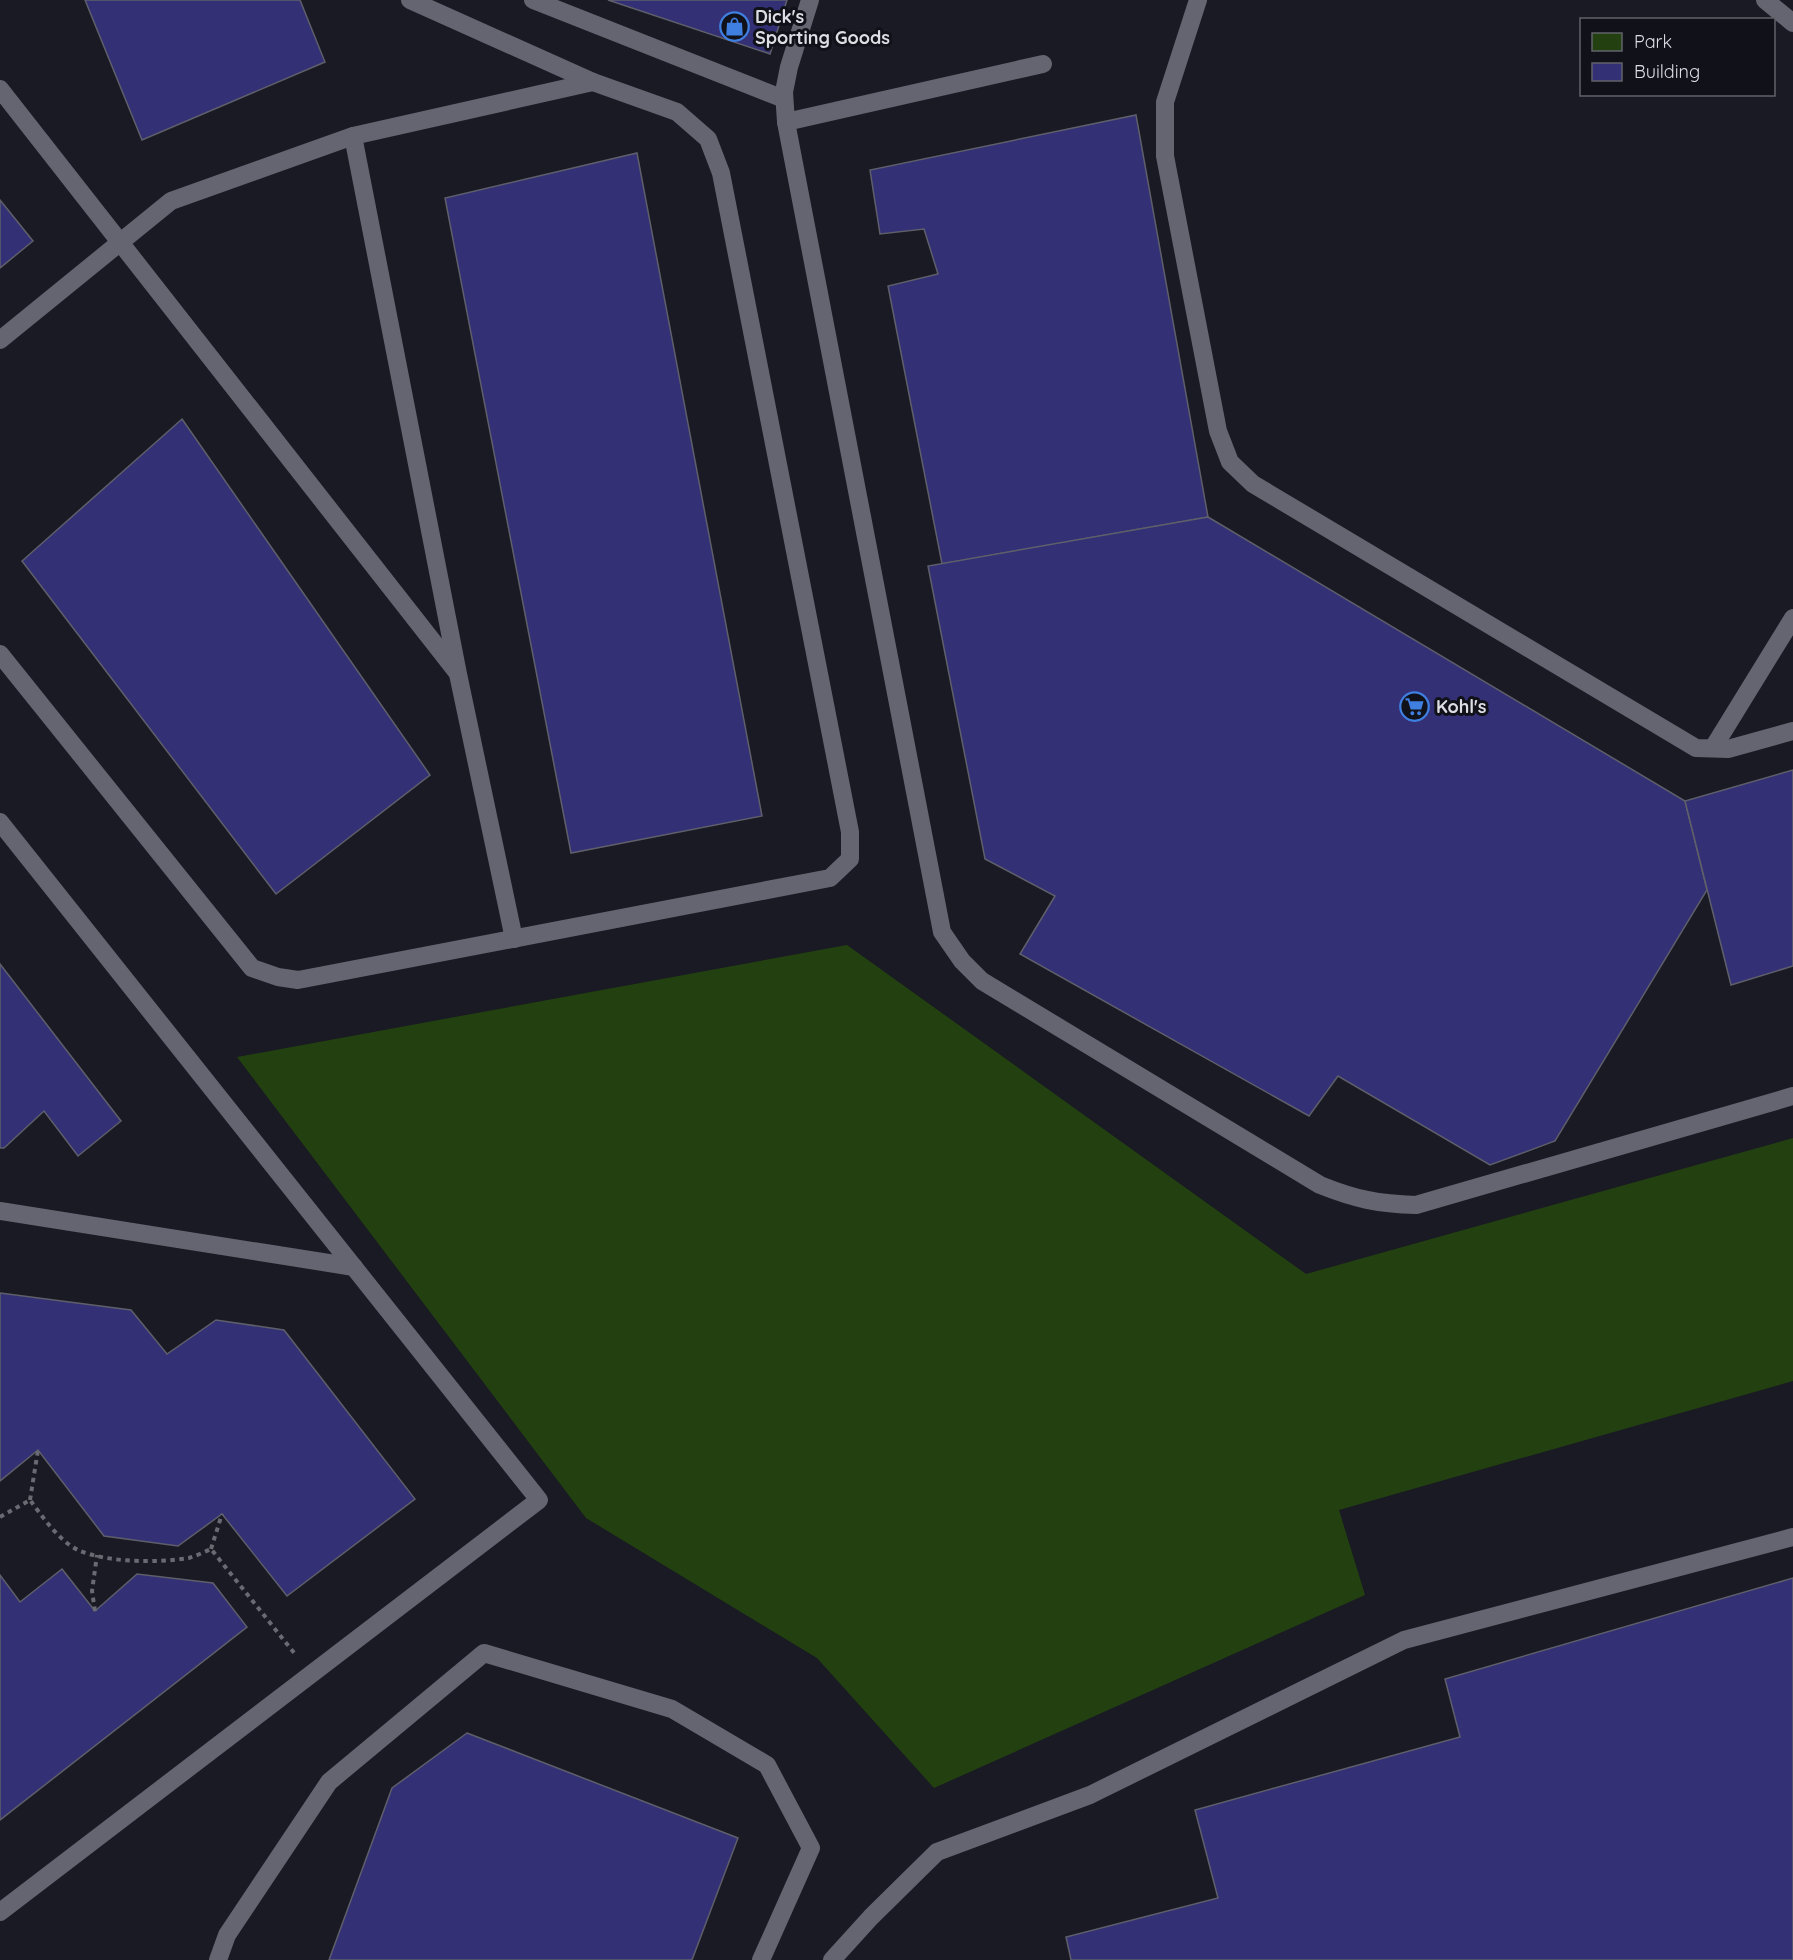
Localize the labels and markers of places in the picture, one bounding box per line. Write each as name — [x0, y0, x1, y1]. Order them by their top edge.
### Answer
place label: Dick's Sporting Goods — [755, 5, 890, 49]
shop icon: Dick's Sporting Goods — [718, 11, 750, 43]
supermarket icon: Kohl's — [1399, 691, 1431, 723]
place label: Kohl's — [1436, 695, 1487, 718]

